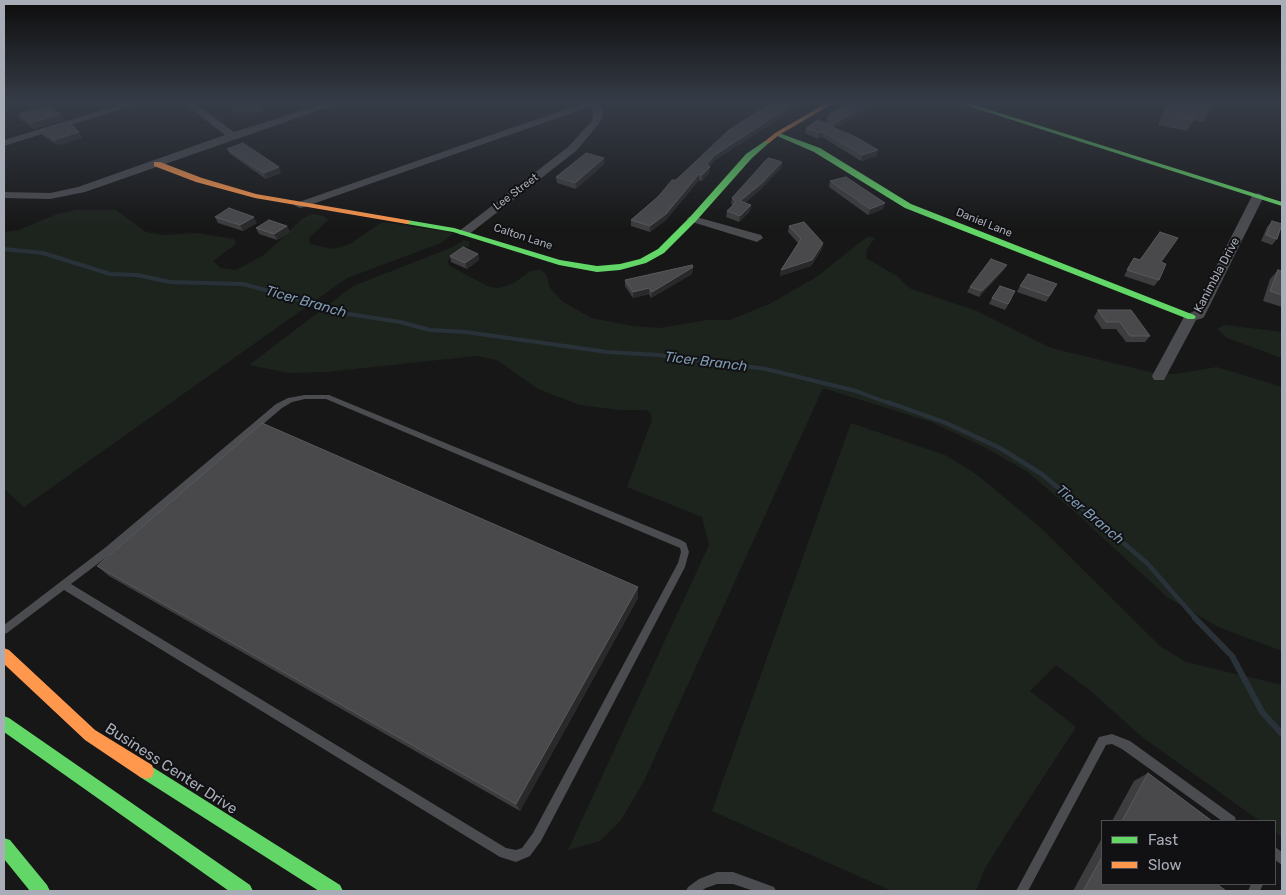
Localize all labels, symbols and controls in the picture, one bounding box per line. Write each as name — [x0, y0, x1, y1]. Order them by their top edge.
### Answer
street label: Lee Street — [491, 171, 541, 213]
street label: Daniel Lane — [954, 206, 1014, 240]
street label: Calton Lane — [492, 221, 554, 253]
street label: Kanimbla Drive — [1191, 235, 1243, 315]
water label: Ticer Branch — [264, 282, 348, 322]
water label: Ticer Branch — [664, 349, 748, 375]
water label: Ticer Branch — [1053, 482, 1127, 548]
street label: Business Center Drive — [102, 720, 240, 818]
legend — [1101, 820, 1276, 885]
text: Fast — [1148, 831, 1178, 849]
text: Slow — [1148, 856, 1181, 874]

